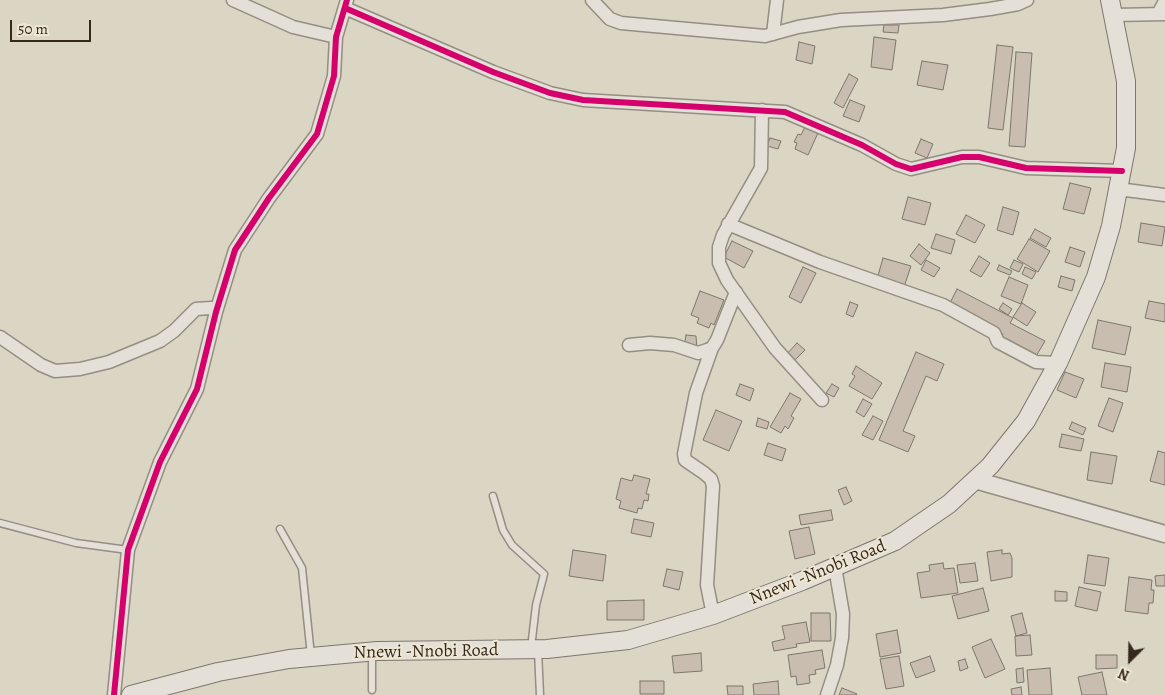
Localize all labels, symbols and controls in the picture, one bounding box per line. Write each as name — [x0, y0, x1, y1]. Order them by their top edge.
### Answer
scale bar — [12, 10, 94, 42]
text: 50 m — [18, 19, 48, 39]
street label: Nnewi -Nnobi Road — [747, 536, 889, 610]
north arrow — [1105, 635, 1155, 685]
street label: Nnewi -Nnobi Road — [353, 640, 499, 664]
text: N — [1116, 664, 1132, 685]

